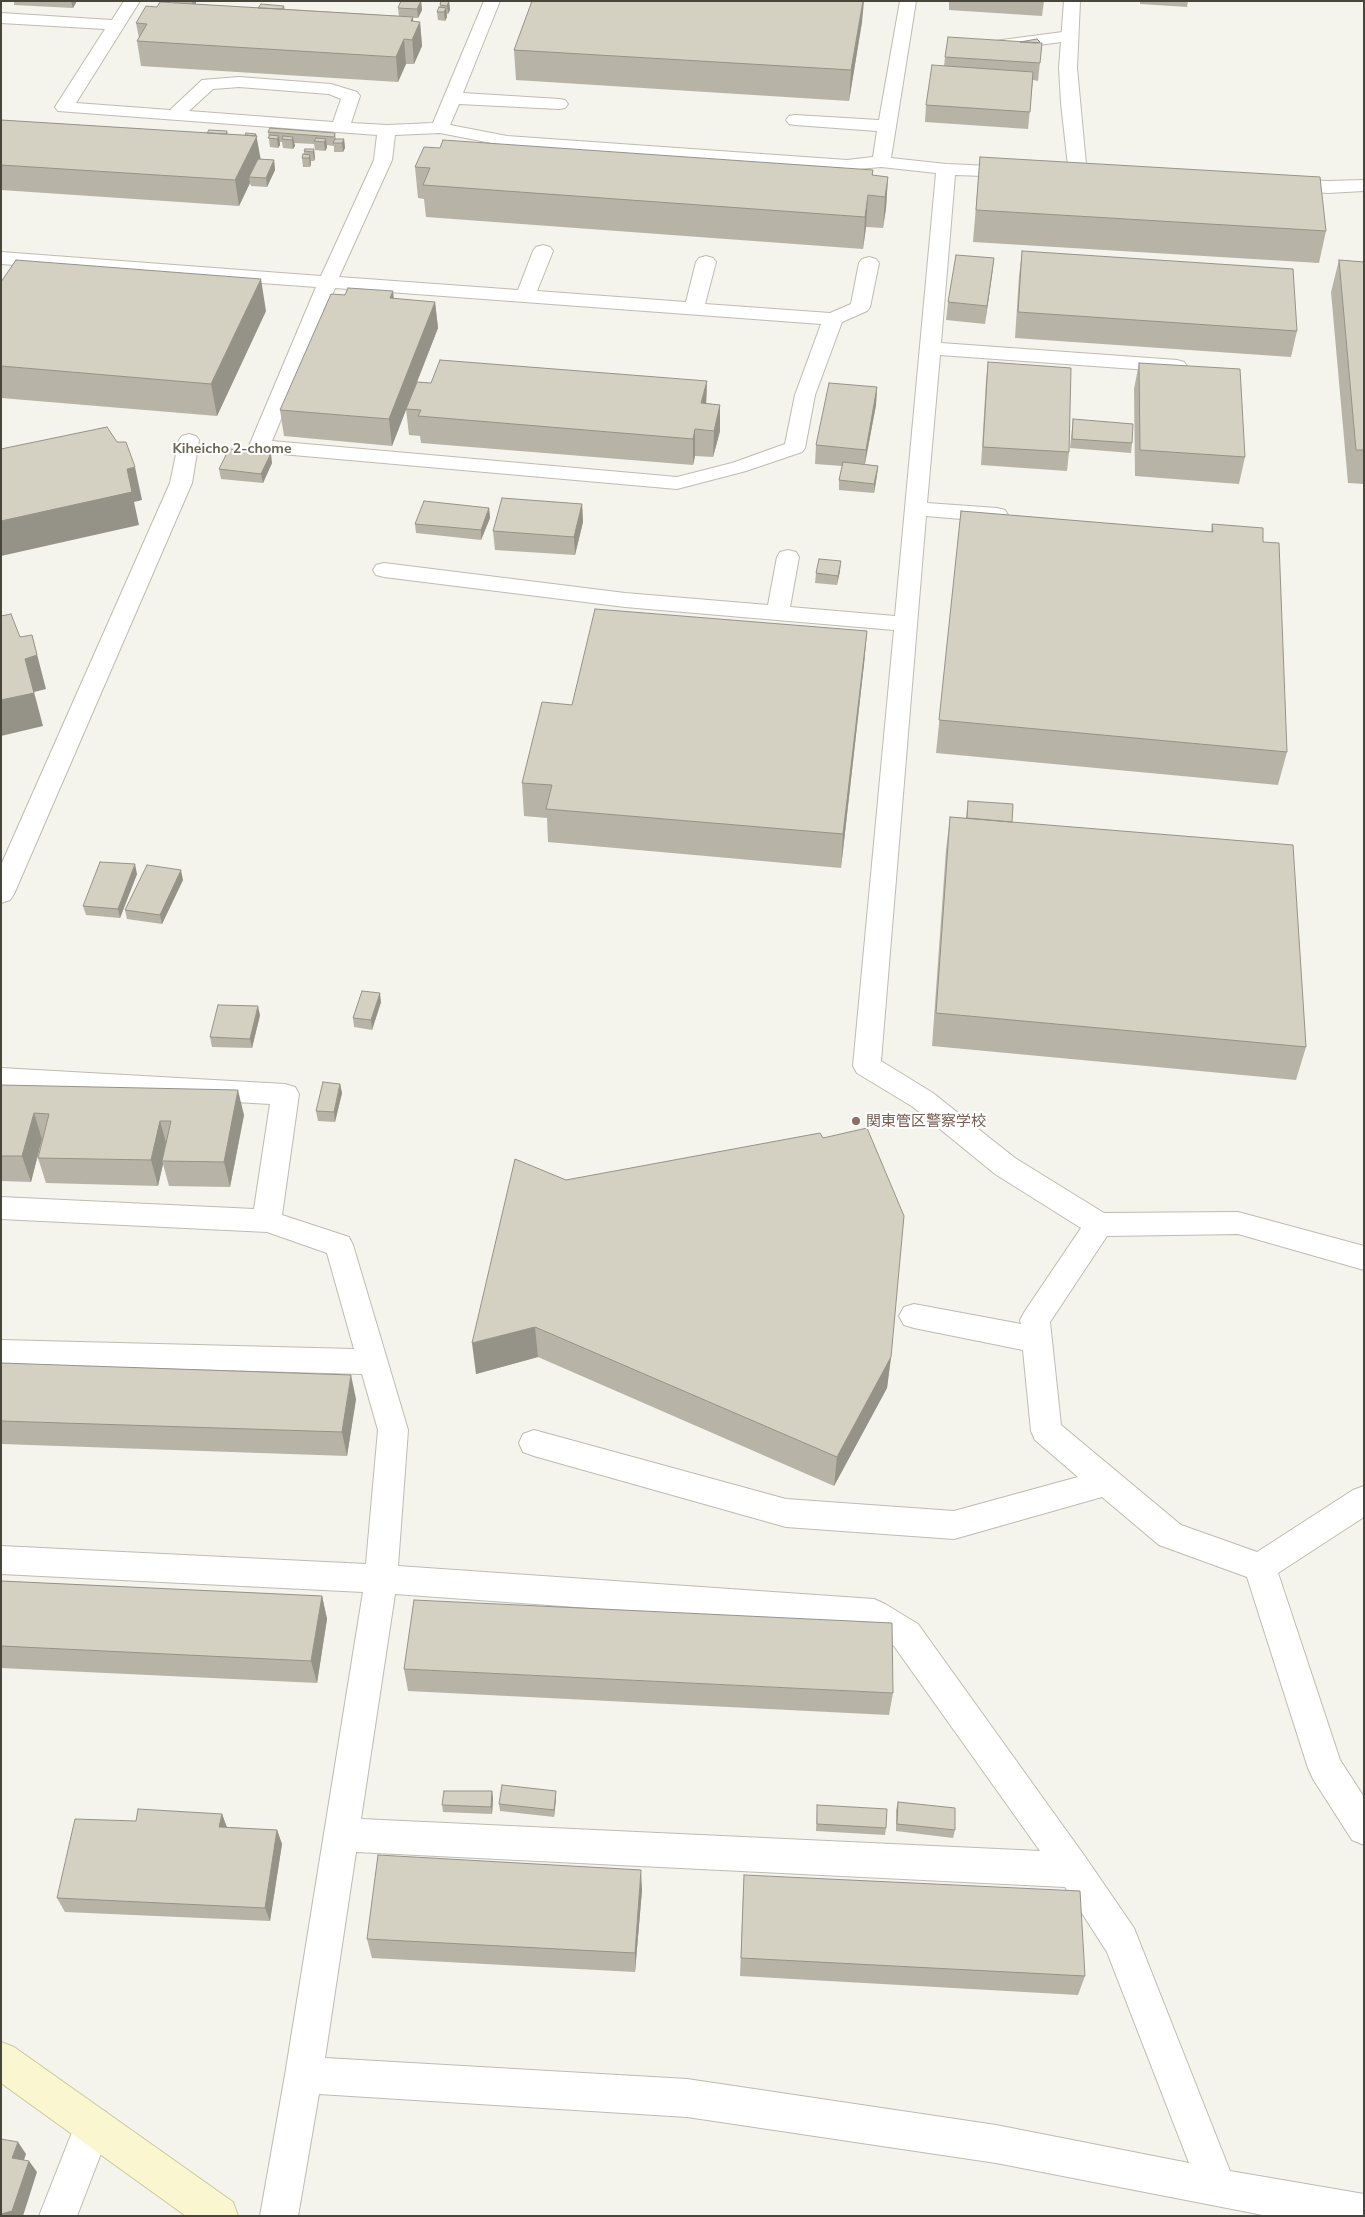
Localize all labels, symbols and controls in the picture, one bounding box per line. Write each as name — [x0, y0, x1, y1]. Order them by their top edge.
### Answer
district label: Kiheicho 2-chome — [172, 441, 292, 457]
place label: 関東管区警察学校 — [866, 1112, 986, 1130]
marker: 関東管区警察学校 — [850, 1115, 862, 1127]

